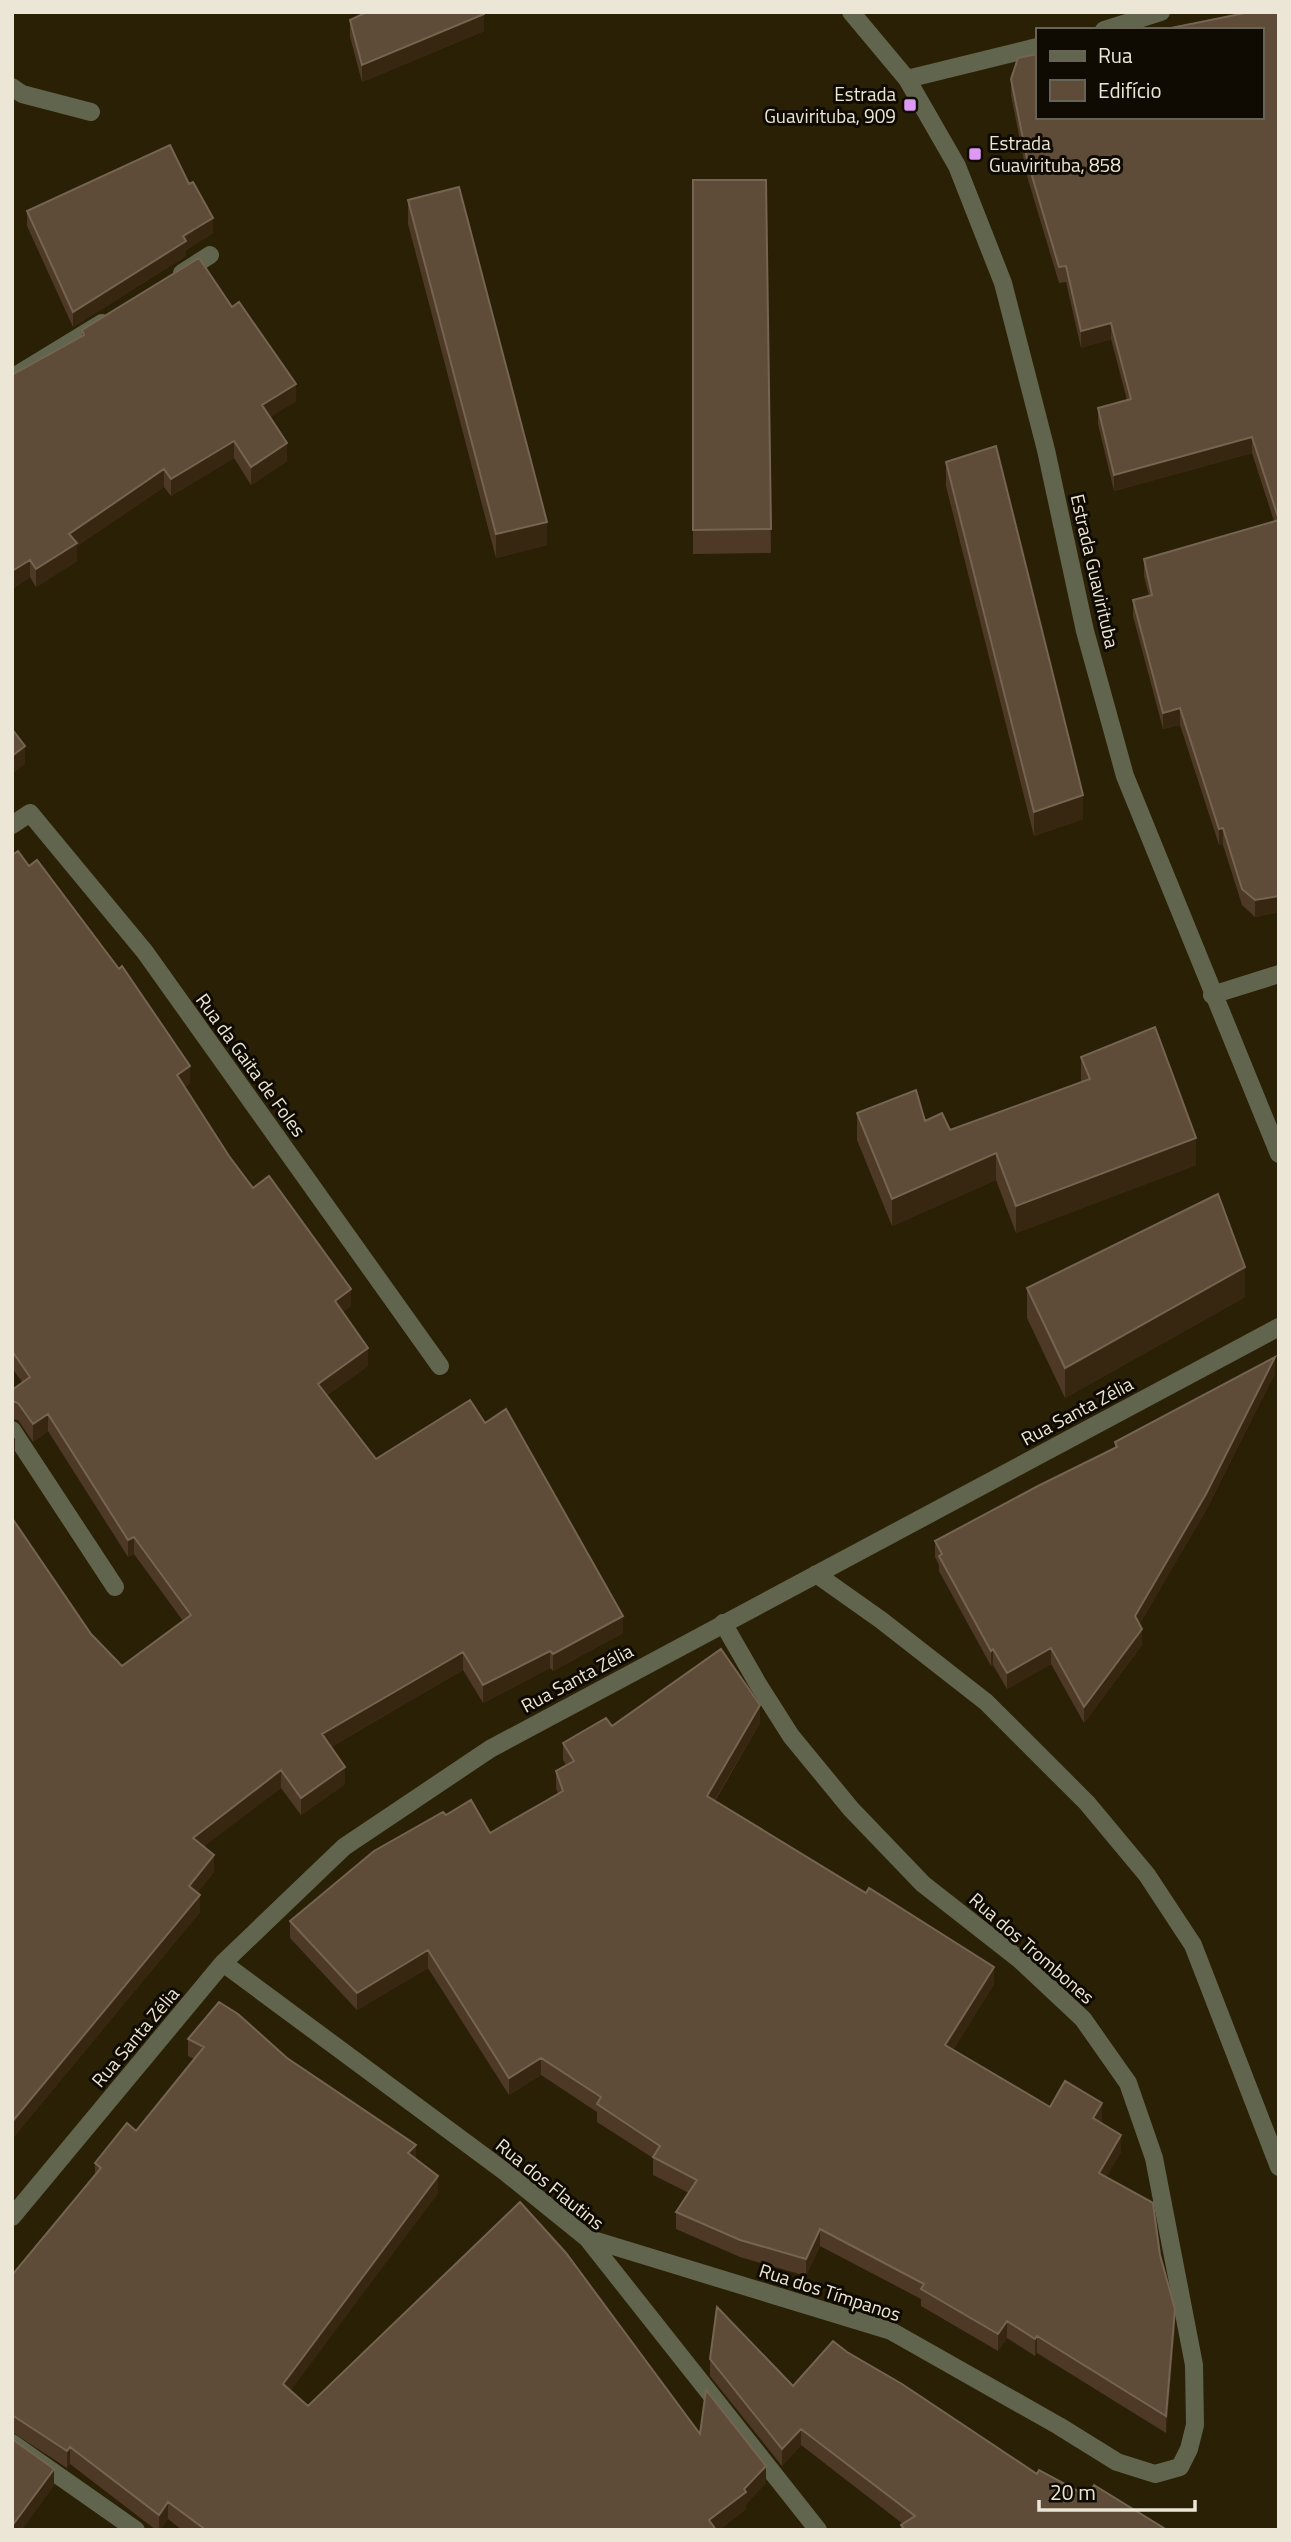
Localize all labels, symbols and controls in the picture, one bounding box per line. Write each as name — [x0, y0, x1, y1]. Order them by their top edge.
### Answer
legend — [1036, 28, 1263, 119]
text: Rua — [1098, 39, 1133, 71]
text: Edifício — [1098, 74, 1162, 106]
place label: Estrada Guavirituba, 909 — [764, 79, 896, 130]
marker: Estrada Guavirituba, 909 — [902, 97, 918, 113]
place label: Estrada Guavirituba, 858 — [989, 128, 1121, 179]
marker: Estrada Guavirituba, 858 — [967, 146, 983, 162]
street label: Estrada Guavirituba — [1064, 491, 1127, 651]
street label: Rua da Gaita de Foles — [189, 987, 314, 1143]
street label: Rua Santa Zélia — [1015, 1369, 1138, 1452]
street label: Rua Santa Zélia — [515, 1636, 638, 1719]
street label: Rua dos Trombones — [963, 1885, 1102, 2010]
street label: Rua Santa Zélia — [84, 1980, 186, 2093]
street label: Rua dos Flautins — [490, 2131, 611, 2237]
street label: Rua dos Tímpanos — [756, 2255, 905, 2328]
scale bar — [1039, 2468, 1195, 2512]
text: 20 m — [1050, 2476, 1096, 2508]

